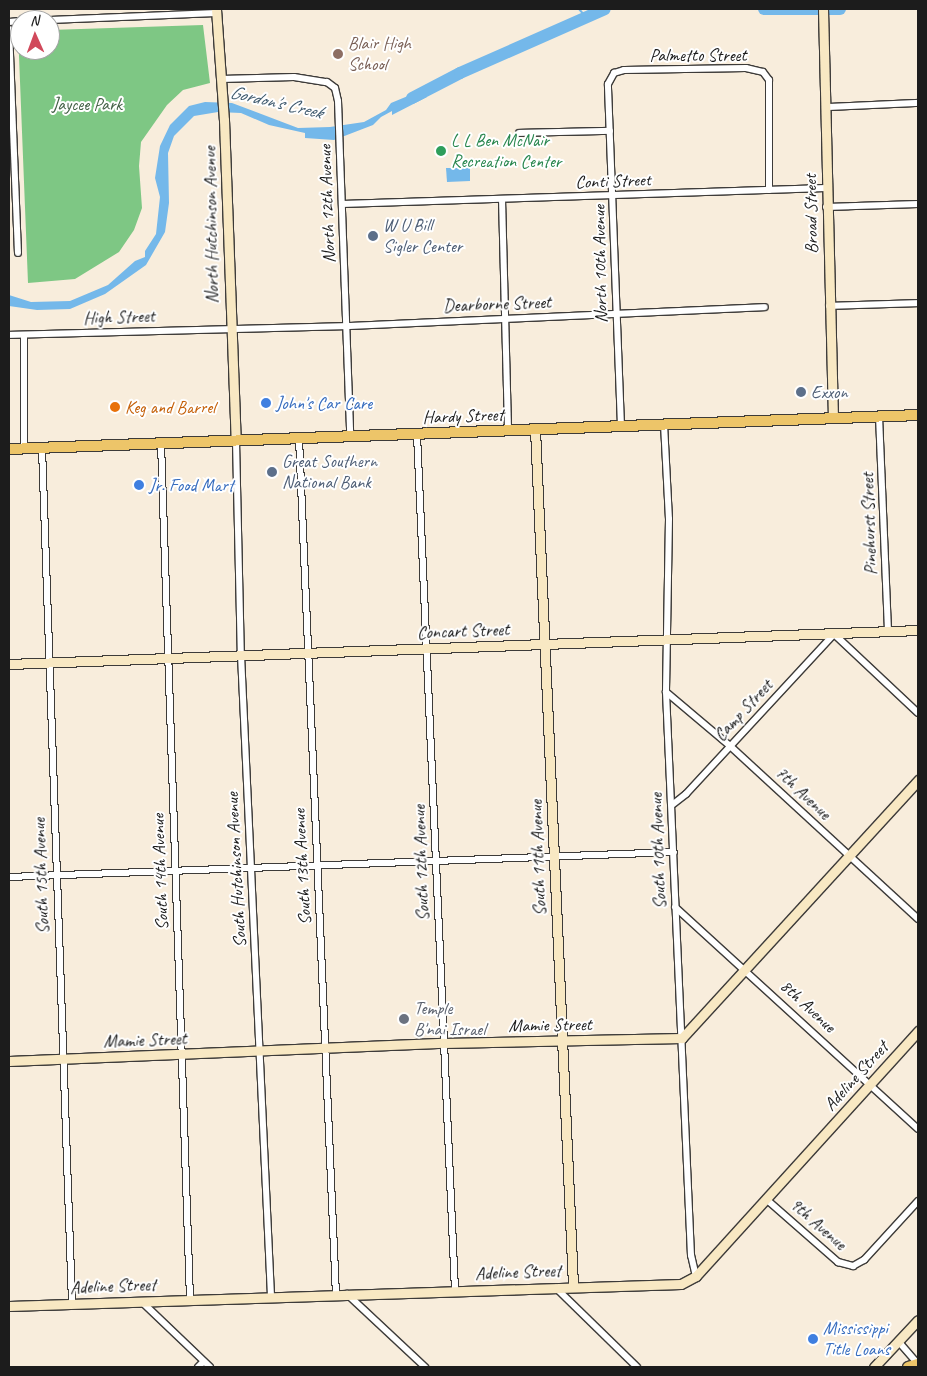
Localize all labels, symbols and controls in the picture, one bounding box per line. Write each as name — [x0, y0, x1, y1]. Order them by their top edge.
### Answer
north arrow — [10, 10, 60, 60]
text: N — [30, 12, 39, 29]
place label: Blair High School — [348, 33, 411, 76]
street label: Palmetto Street — [649, 44, 747, 66]
marker: Blair High School — [332, 48, 344, 60]
water label: Gordon's Creek — [228, 81, 324, 125]
park label: Jaycee Park — [52, 93, 122, 115]
place label: L L Ben McNair Recreation Center — [451, 130, 561, 172]
street label: North 12th Avenue — [314, 145, 340, 263]
marker: L L Ben McNair Recreation Center — [435, 145, 447, 157]
street label: North Hutchinson Avenue — [199, 146, 223, 304]
street label: Conti Street — [575, 169, 651, 193]
street label: Broad Street — [800, 174, 822, 254]
street label: North 10th Avenue — [588, 205, 612, 323]
place label: W U Bill Sigler Center — [383, 215, 462, 258]
marker: W U Bill Sigler Center — [367, 230, 379, 242]
street label: Dearborne Street — [443, 291, 551, 317]
street label: High Street — [83, 305, 155, 329]
place label: Exxon — [811, 381, 848, 403]
marker: Exxon — [795, 386, 807, 398]
place label: John's Car Care — [276, 392, 373, 414]
place label: Keg and Barrel — [125, 396, 216, 418]
marker: John's Car Care — [260, 397, 272, 409]
marker: Keg and Barrel — [109, 401, 121, 413]
street label: Hardy Street — [422, 404, 504, 428]
place label: Great Southern National Bank — [282, 451, 377, 494]
marker: Great Southern National Bank — [266, 466, 278, 478]
street label: Pinehurst Street — [856, 472, 882, 576]
place label: Jr. Food Mart — [149, 474, 234, 496]
marker: Jr. Food Mart — [133, 479, 145, 491]
street label: Concart Street — [416, 619, 510, 643]
street label: Camp Street — [709, 675, 777, 745]
street label: 7th Avenue — [771, 762, 835, 824]
street label: South Hutchinson Avenue — [221, 792, 251, 948]
street label: South 10th Avenue — [645, 793, 671, 909]
street label: South 11th Avenue — [525, 800, 551, 916]
street label: South 12th Avenue — [408, 805, 434, 921]
street label: South 13th Avenue — [288, 808, 316, 926]
street label: South 14th Avenue — [147, 814, 173, 930]
street label: South 15th Avenue — [28, 818, 54, 934]
street label: 8th Avenue — [776, 975, 840, 1037]
place label: Temple B'nai Israel — [414, 998, 486, 1040]
marker: Temple B'nai Israel — [398, 1013, 410, 1025]
street label: Mamie Street — [508, 1013, 592, 1037]
street label: Mamie Street — [103, 1028, 187, 1052]
street label: Adeline Street — [819, 1037, 893, 1115]
street label: 9th Avenue — [785, 1194, 851, 1254]
street label: Adeline Street — [475, 1260, 561, 1284]
street label: Adeline Street — [70, 1274, 156, 1298]
place label: Mississippi Title Loans — [823, 1318, 889, 1360]
marker: Mississippi Title Loans — [807, 1333, 819, 1345]

